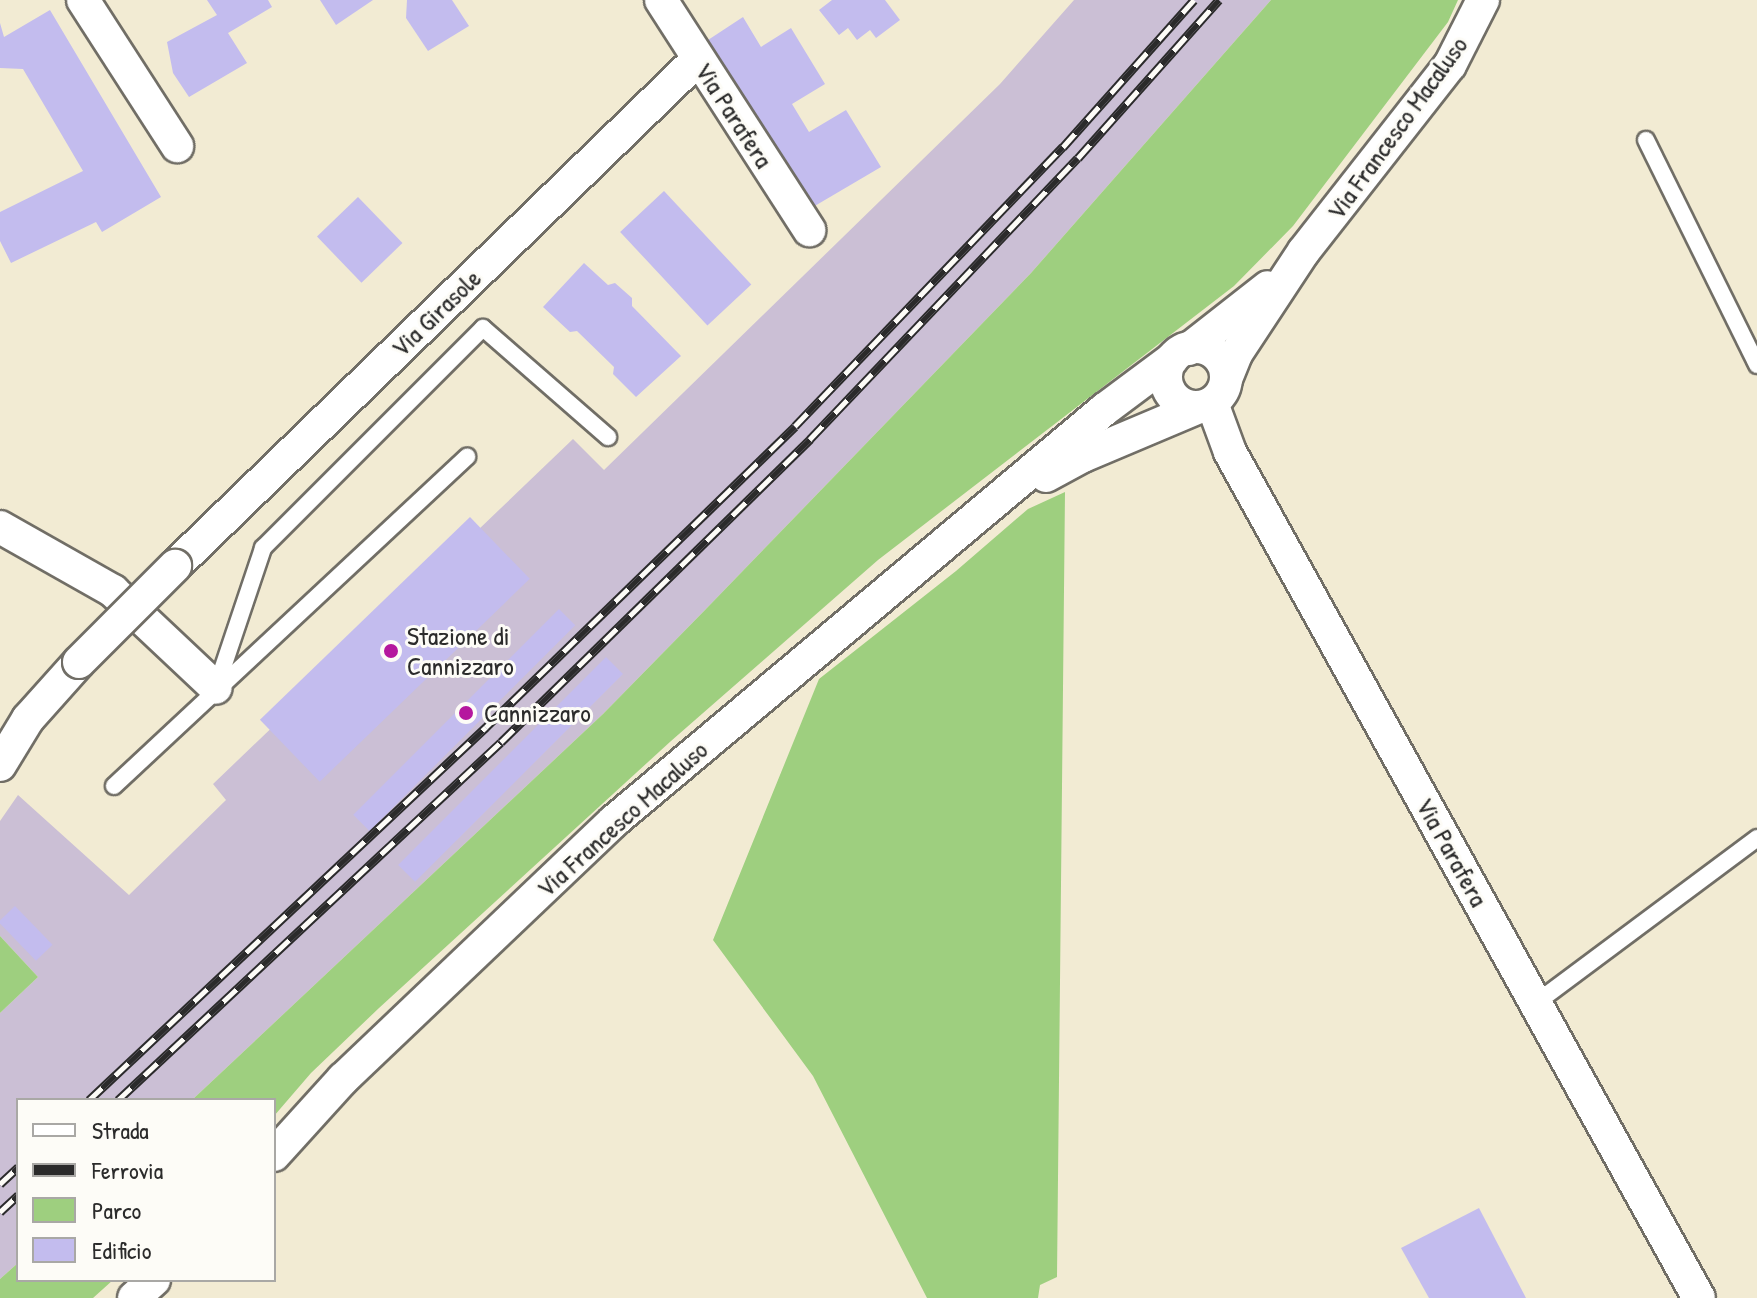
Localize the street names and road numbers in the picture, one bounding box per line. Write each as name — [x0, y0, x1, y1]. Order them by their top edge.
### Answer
street label: Via Francesco Macaluso — [1320, 30, 1474, 226]
street label: Via Parafera — [688, 56, 780, 174]
street label: Via Girasole — [385, 263, 487, 363]
street label: Via Francesco Macaluso — [530, 734, 714, 904]
street label: Via Parafera — [1409, 792, 1495, 912]

